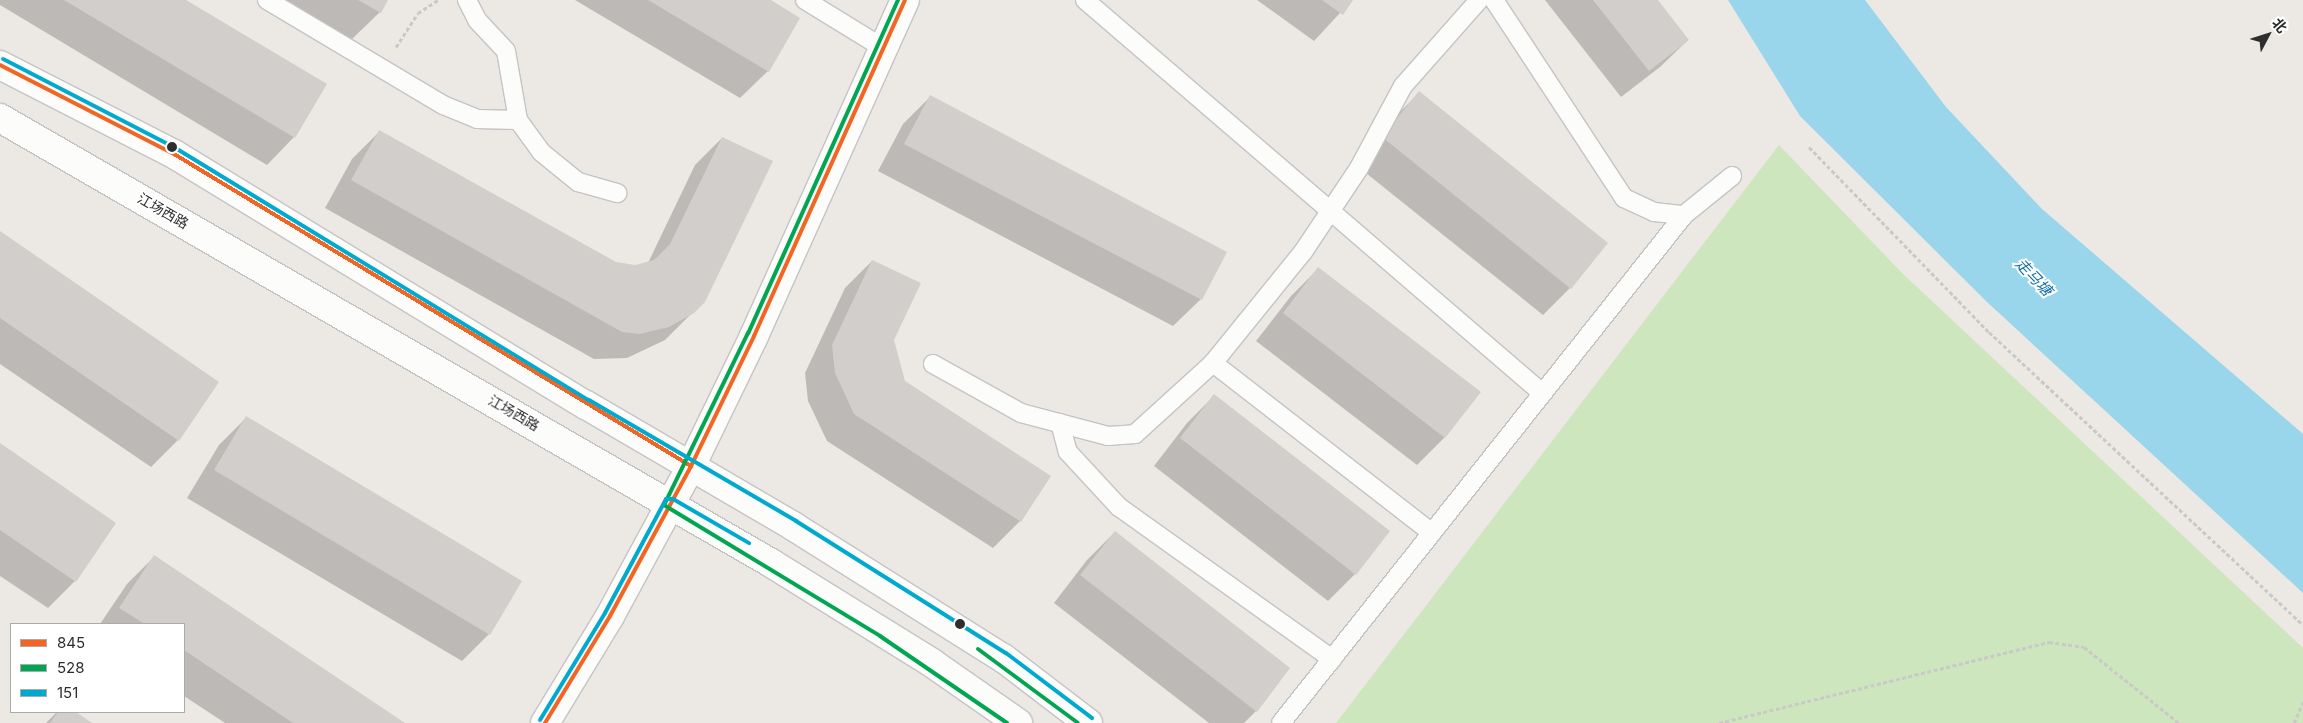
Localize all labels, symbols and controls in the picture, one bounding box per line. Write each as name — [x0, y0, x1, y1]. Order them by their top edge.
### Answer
north arrow — [2243, 10, 2293, 60]
text: 北 — [2269, 14, 2291, 36]
unlabelled marker — [167, 142, 177, 152]
street label: 江场西路 — [135, 190, 191, 232]
water label: 走马塘 — [2012, 255, 2056, 299]
street label: 江场西路 — [486, 392, 542, 434]
unlabelled marker — [955, 619, 965, 629]
legend — [10, 623, 185, 713]
text: 845 — [57, 633, 85, 652]
text: 528 — [57, 658, 85, 677]
text: 151 — [57, 683, 78, 702]

